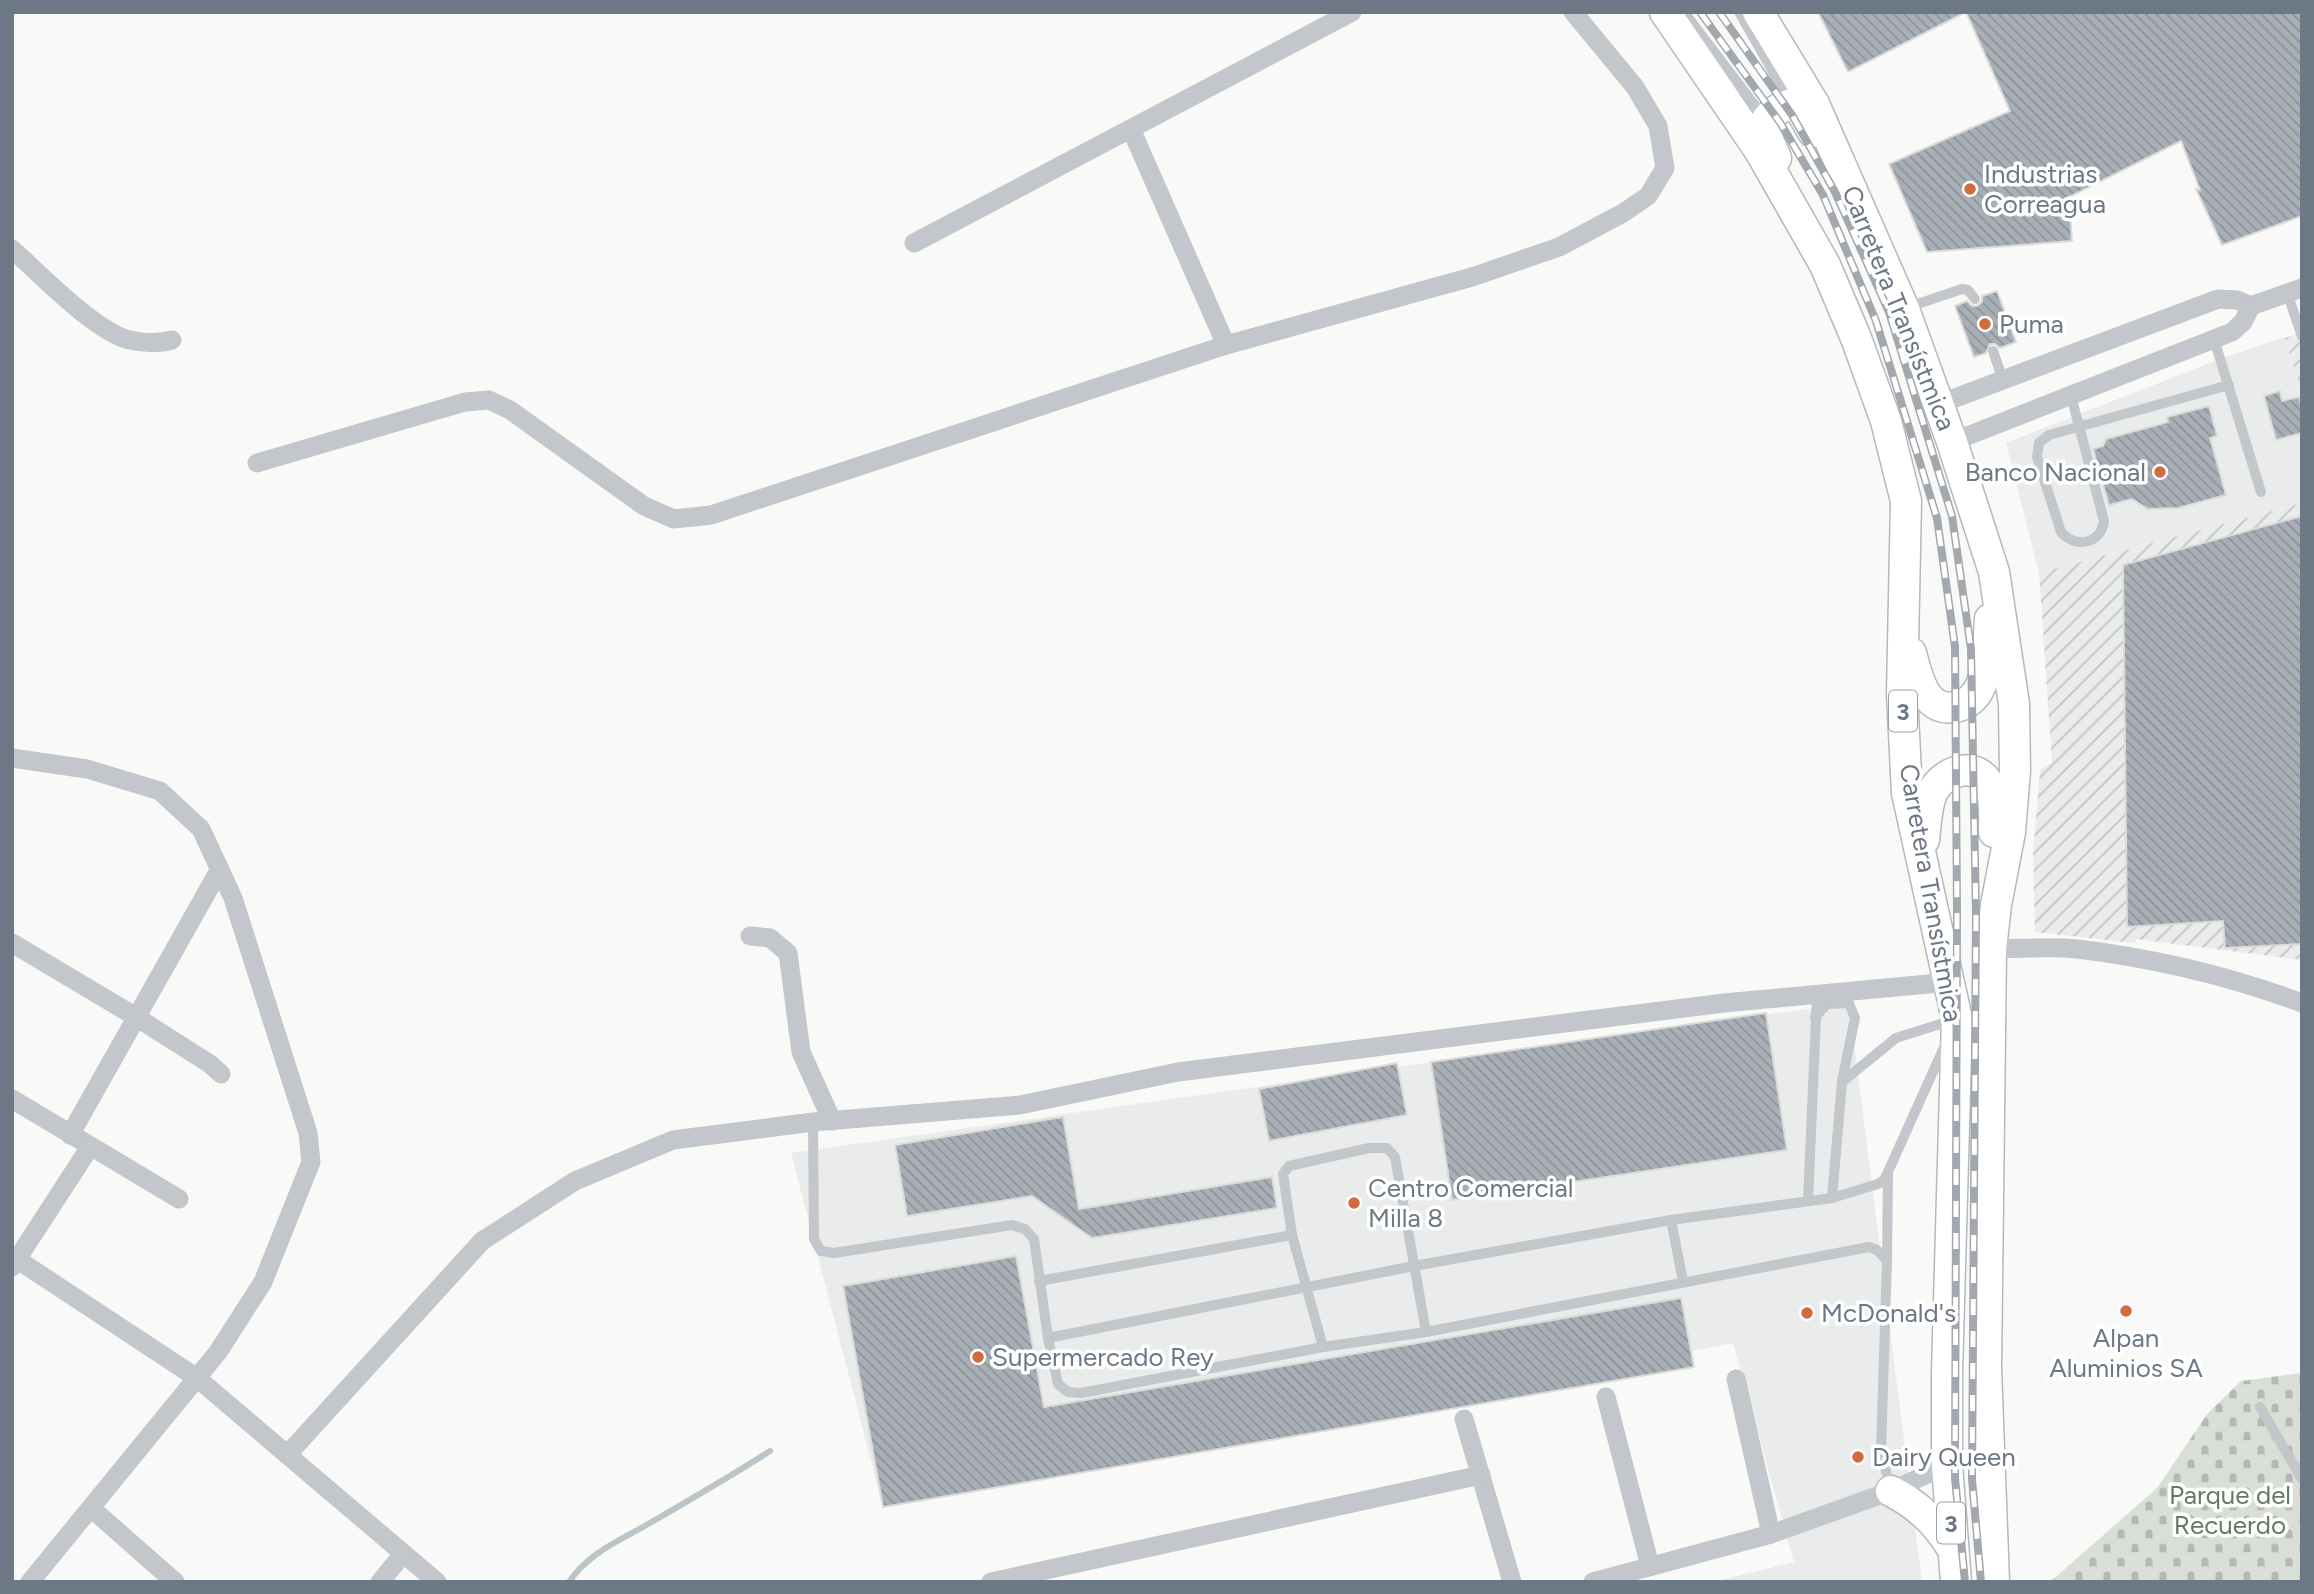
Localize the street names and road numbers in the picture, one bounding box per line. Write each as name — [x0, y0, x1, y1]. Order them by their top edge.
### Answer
street label: Carretera Transístmica — [1835, 181, 1963, 435]
road number: 3 — [1889, 690, 1917, 732]
street label: Carretera Transístmica — [1893, 761, 1969, 1025]
road number: 3 — [1937, 1503, 1965, 1544]

